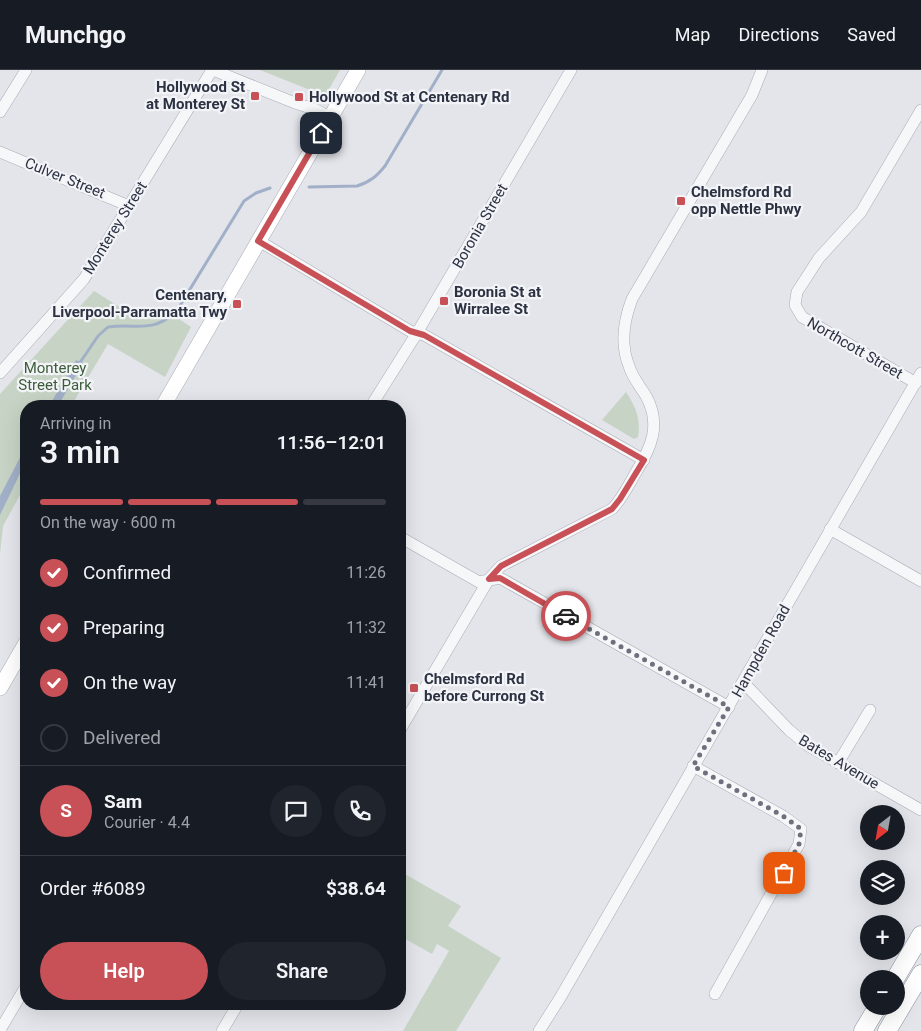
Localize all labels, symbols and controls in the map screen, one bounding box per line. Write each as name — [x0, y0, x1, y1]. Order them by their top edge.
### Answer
text: Munchgo — [25, 21, 126, 49]
text: Map — [675, 24, 710, 45]
text: Directions — [738, 24, 819, 45]
text: Saved — [847, 24, 896, 45]
place label: Hollywood St at Monterey St — [146, 78, 245, 113]
place label: Hollywood St at Centenary Rd — [309, 88, 509, 106]
marker: Hollywood St at Monterey St — [249, 90, 261, 102]
marker: Hollywood St at Centenary Rd — [293, 91, 305, 103]
pin — [300, 112, 342, 154]
icon: home — [307, 119, 335, 147]
street label: Culver Street — [22, 154, 108, 202]
street label: Monterey Street — [79, 178, 151, 278]
street label: Boronia Street — [449, 180, 512, 272]
place label: Chelmsford Rd opp Nettle Phwy — [691, 183, 802, 218]
marker: Chelmsford Rd opp Nettle Phwy — [675, 195, 687, 207]
place label: Boronia St at Wirralee St — [454, 283, 541, 318]
place label: Centenary, Liverpool-Parramatta Twy — [52, 286, 227, 321]
marker: Boronia St at Wirralee St — [438, 295, 450, 307]
marker: Centenary, Liverpool-Parramatta Twy — [231, 298, 243, 310]
street label: Northcott Street — [804, 313, 906, 383]
park label: Monterey Street Park — [18, 359, 92, 394]
text: Arriving in — [40, 414, 111, 433]
text: 11:56–12:01 — [277, 431, 386, 454]
text: 3 min — [40, 433, 120, 471]
text: On the way · 600 m — [40, 513, 176, 532]
icon: check — [40, 559, 68, 587]
text: Confirmed — [83, 561, 171, 584]
text: 11:26 — [346, 563, 386, 582]
courier — [541, 591, 591, 641]
street label: Hampden Road — [728, 601, 794, 701]
icon: car — [552, 602, 580, 630]
icon: check — [40, 614, 68, 642]
text: Preparing — [83, 616, 165, 639]
text: 11:32 — [346, 618, 386, 637]
icon: check — [40, 669, 68, 697]
place label: Chelmsford Rd before Currong St — [424, 670, 544, 705]
text: On the way — [83, 671, 176, 694]
text: 11:41 — [346, 673, 386, 692]
marker: Chelmsford Rd before Currong St — [408, 682, 420, 694]
text: Delivered — [83, 726, 161, 749]
street label: Bates Avenue — [795, 731, 883, 793]
button: chat — [270, 785, 322, 837]
button: phone — [334, 785, 386, 837]
text: Sam — [104, 790, 142, 813]
text: S — [60, 799, 72, 822]
north arrow — [860, 805, 905, 850]
map controls — [860, 805, 905, 1015]
text: Courier · 4.4 — [104, 813, 190, 832]
pin — [763, 852, 805, 894]
icon: bag — [770, 859, 798, 887]
button: layers — [860, 860, 905, 905]
text: Order #6089 — [40, 877, 146, 900]
text: $38.64 — [326, 877, 386, 900]
button: + — [860, 915, 905, 960]
button: Help — [40, 942, 208, 1000]
button: Share — [218, 942, 386, 1000]
button: − — [860, 970, 905, 1015]

